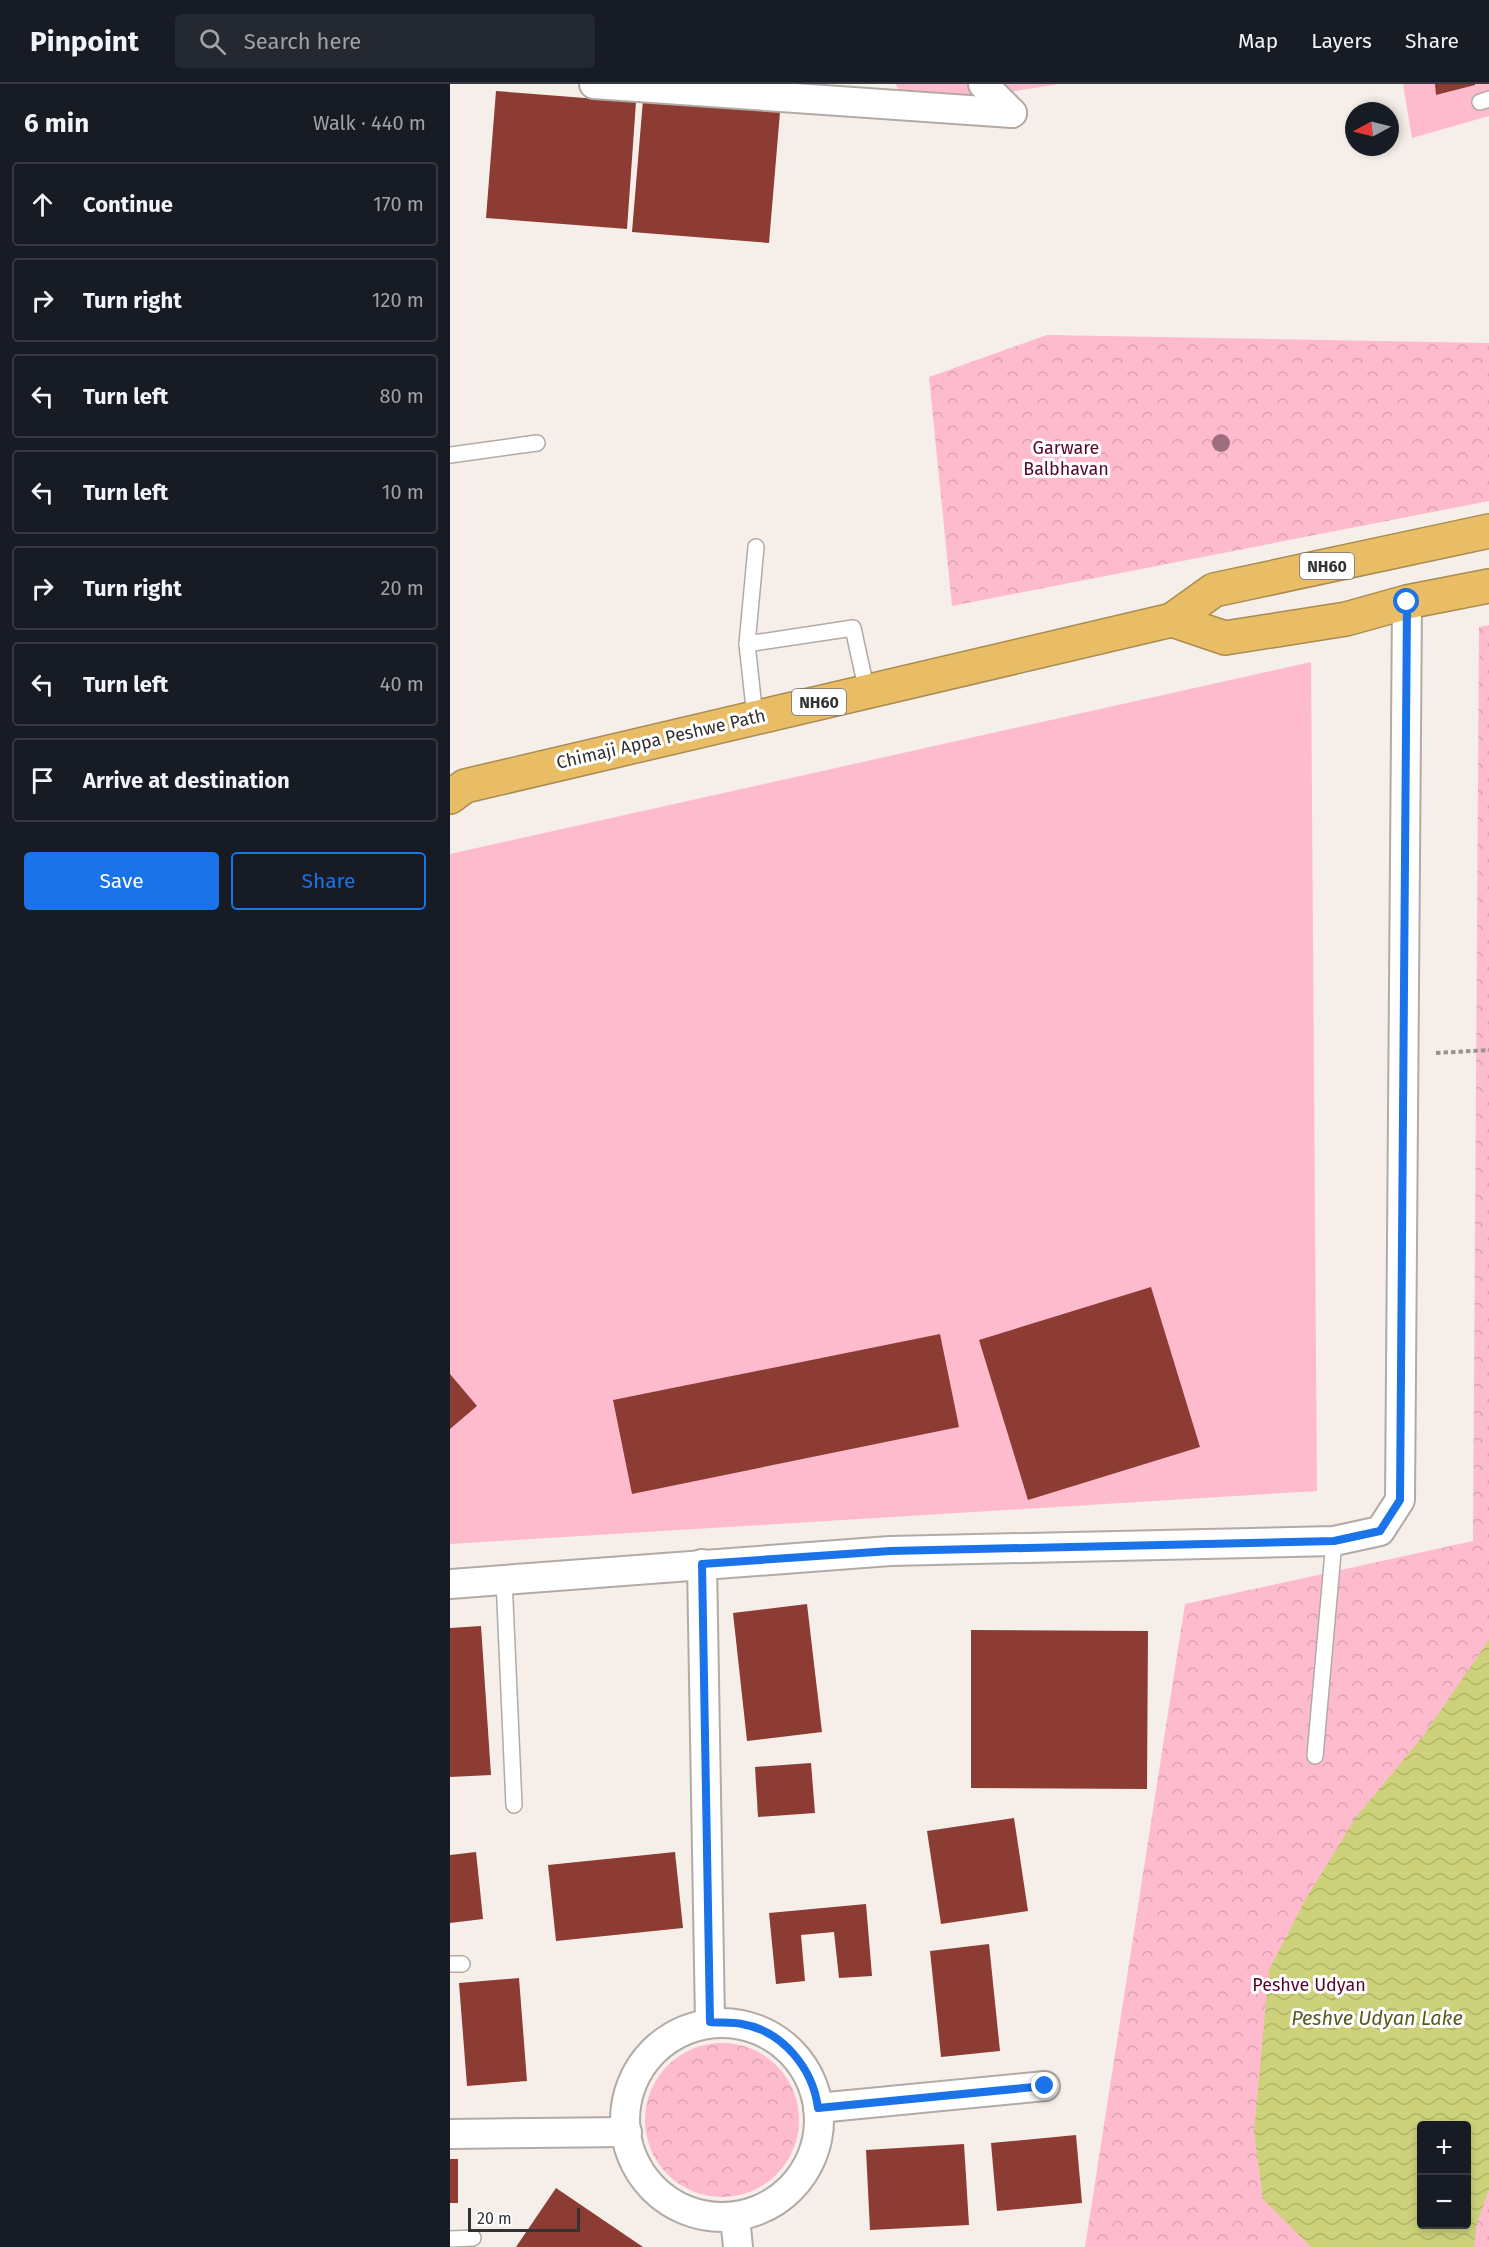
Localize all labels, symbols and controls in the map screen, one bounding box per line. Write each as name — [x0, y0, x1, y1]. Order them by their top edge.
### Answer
search box — [175, 14, 595, 68]
text: Pinpoint — [30, 25, 139, 58]
icon: search — [196, 25, 229, 58]
text: Search here — [244, 28, 361, 55]
text: Map — [1238, 28, 1278, 54]
text: Layers — [1311, 28, 1372, 54]
text: Share — [1405, 28, 1459, 54]
north arrow — [1345, 102, 1399, 156]
text: 6 min — [24, 108, 89, 139]
text: Walk · 440 m — [313, 111, 426, 135]
icon: ahead — [26, 188, 59, 221]
text: Continue — [83, 191, 173, 218]
text: 170 m — [373, 192, 424, 216]
icon: right — [26, 284, 59, 317]
text: Turn right — [83, 287, 182, 314]
text: 120 m — [372, 288, 424, 312]
icon: left — [26, 380, 59, 413]
text: Turn left — [83, 383, 168, 410]
text: 80 m — [379, 384, 424, 408]
park label: Garware Balbhavan — [1023, 437, 1109, 480]
icon: left — [26, 476, 59, 509]
text: Turn left — [83, 479, 168, 506]
text: 10 m — [382, 480, 424, 504]
road number: NH60 — [1300, 553, 1354, 579]
icon: right — [26, 572, 59, 605]
text: Turn right — [83, 575, 182, 602]
text: 20 m — [381, 576, 424, 600]
route start — [1393, 588, 1419, 614]
icon: left — [26, 668, 59, 701]
text: Turn left — [83, 671, 168, 698]
text: 40 m — [380, 672, 424, 696]
road number: NH60 — [792, 689, 846, 715]
street label: Chimaji Appa Peshwe Path — [554, 704, 768, 774]
icon: arrive — [26, 764, 59, 797]
text: Arrive at destination — [83, 767, 290, 794]
button: Save — [24, 852, 219, 910]
button: Share — [231, 852, 426, 910]
park label: Peshve Udyan — [1252, 1974, 1366, 1996]
water label: Peshve Udyan Lake — [1291, 2006, 1463, 2030]
route end — [1031, 2072, 1057, 2098]
map controls — [1417, 2121, 1471, 2229]
button: + — [1417, 2121, 1471, 2175]
button: − — [1417, 2175, 1471, 2229]
scale bar — [468, 2205, 580, 2232]
text: 20 m — [477, 2209, 512, 2228]

